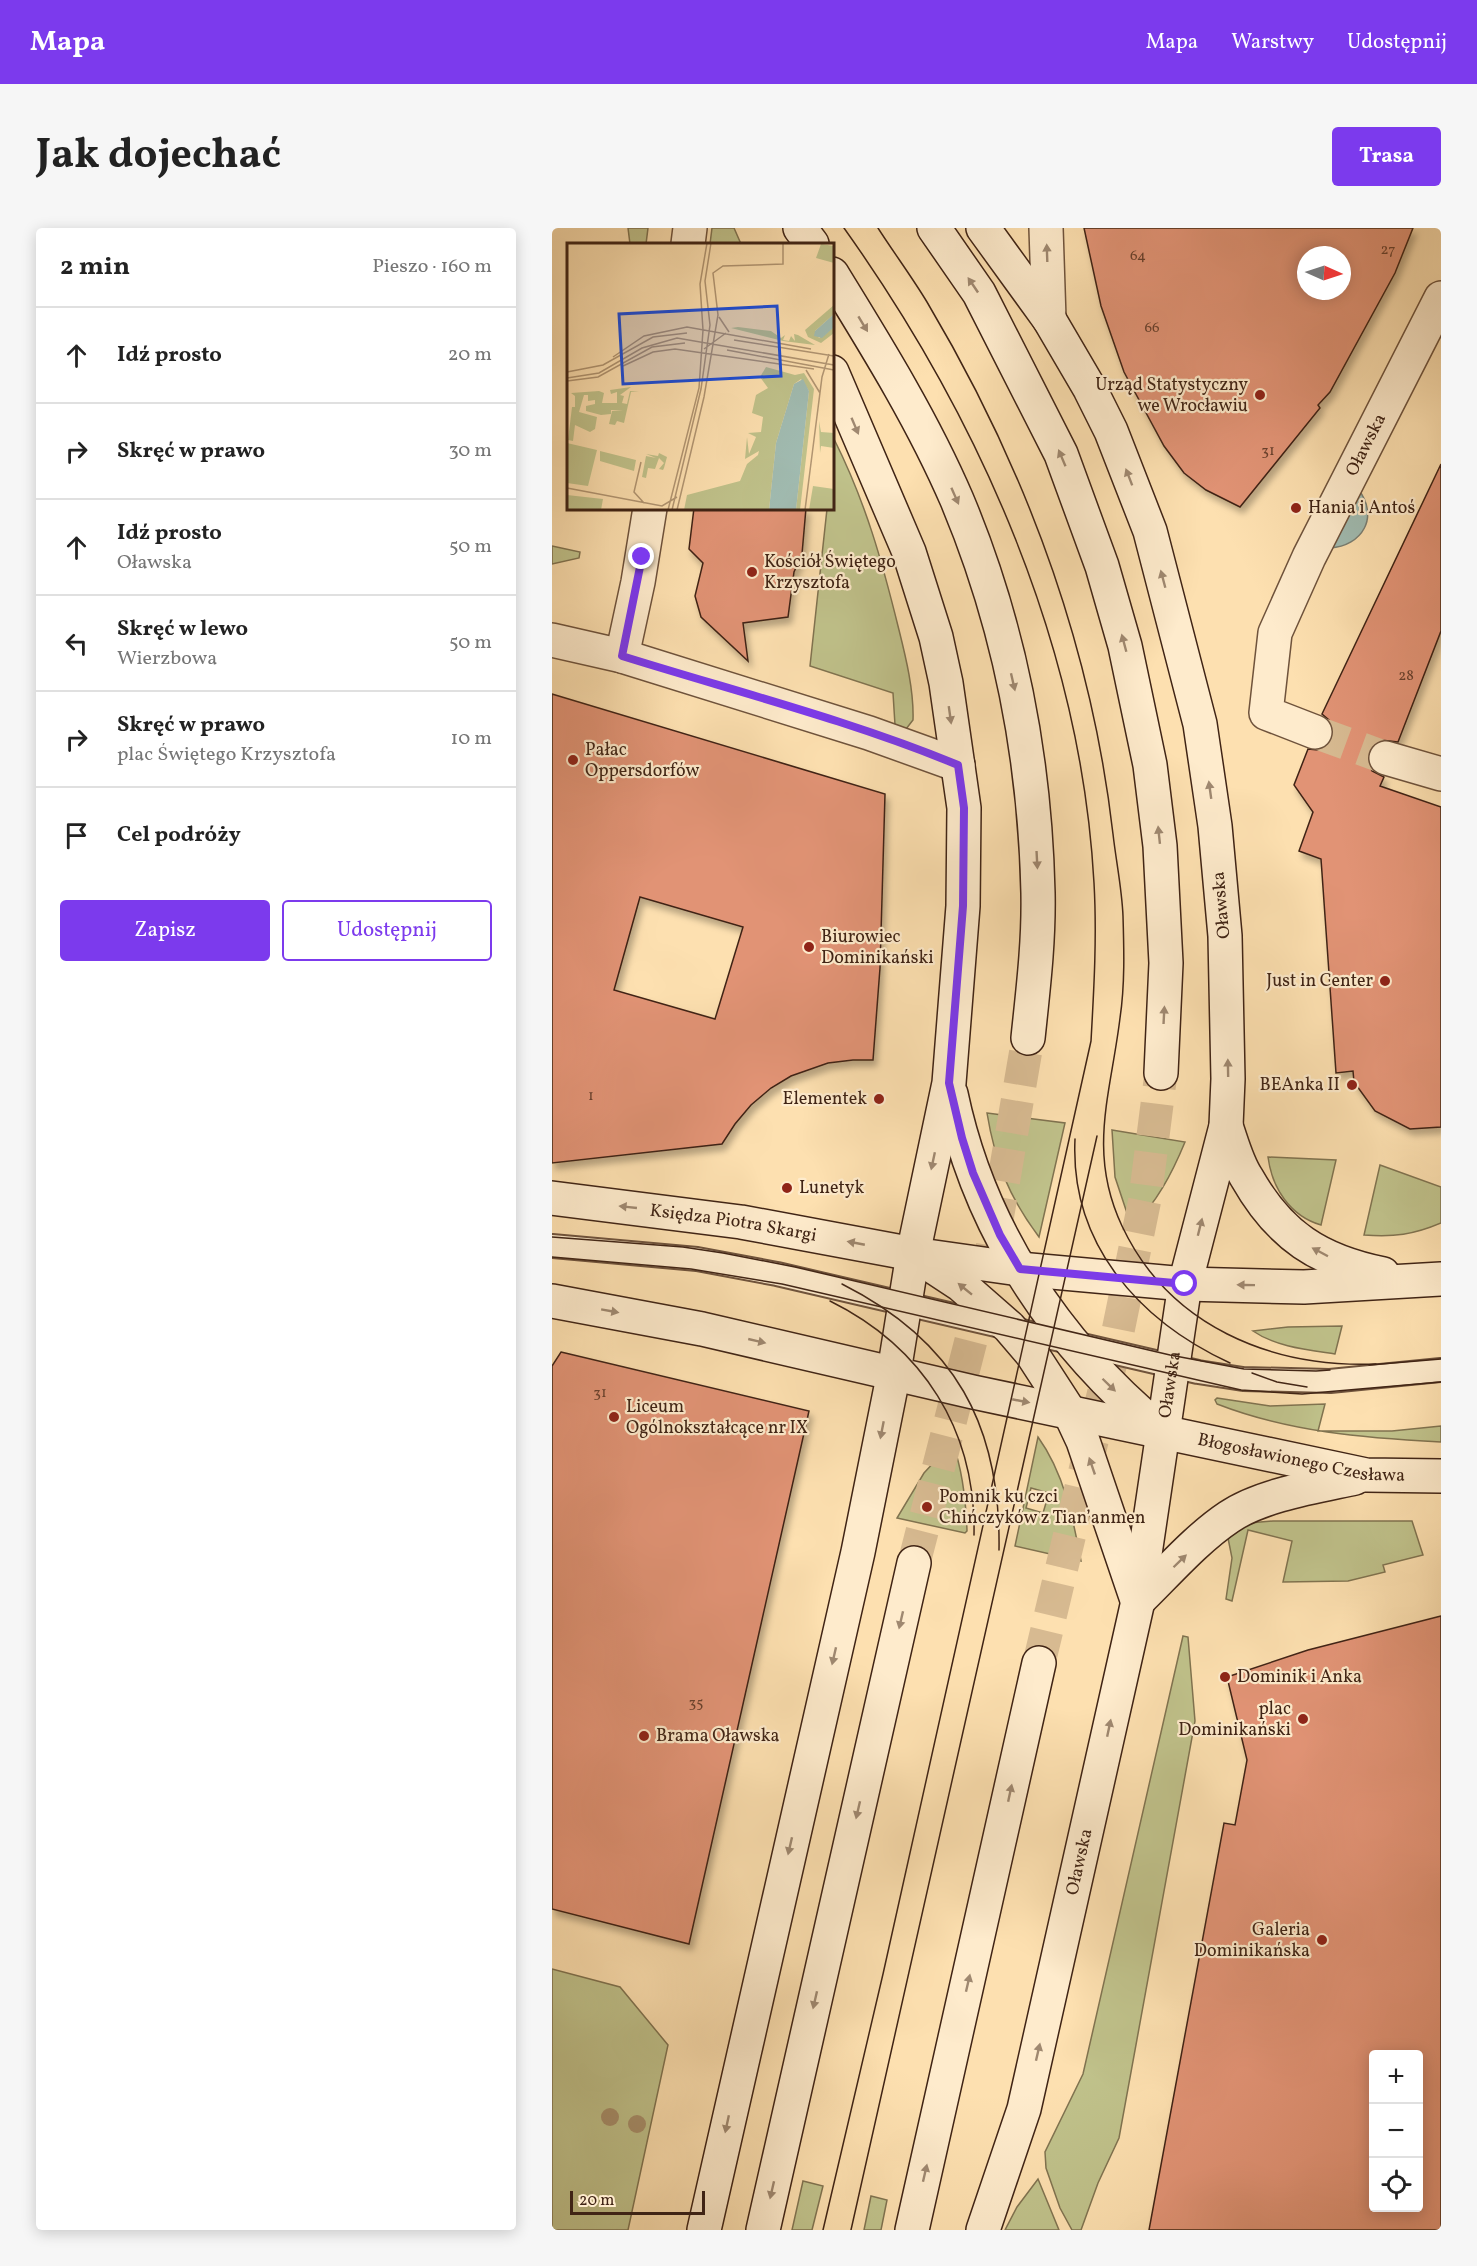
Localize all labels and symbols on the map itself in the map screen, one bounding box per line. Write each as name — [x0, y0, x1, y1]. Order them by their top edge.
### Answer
house number: 27 — [1381, 240, 1395, 261]
inset map — [567, 243, 834, 510]
one-way arrow — [1042, 243, 1051, 262]
house number: 64 — [1130, 246, 1146, 267]
north arrow — [1297, 246, 1351, 300]
one-way arrow — [968, 277, 979, 293]
one-way arrow — [857, 316, 868, 332]
house number: 66 — [1144, 318, 1160, 339]
place label: Urząd Statystyczny we Wrocławiu — [1095, 373, 1248, 419]
marker: Urząd Statystyczny we Wrocławiu — [1253, 388, 1267, 402]
street label: Oławska — [1340, 409, 1393, 481]
one-way arrow — [851, 417, 861, 435]
house number: 31 — [1261, 441, 1275, 462]
one-way arrow — [1057, 449, 1067, 467]
one-way arrow — [1123, 467, 1133, 485]
one-way arrow — [950, 487, 959, 504]
place label: Hania i Antoś — [1308, 496, 1415, 521]
marker: Hania i Antoś — [1289, 501, 1303, 515]
route end — [628, 543, 654, 569]
place label: Kościół Świętego Krzysztofa — [764, 550, 896, 596]
marker: Kościół Świętego Krzysztofa — [745, 565, 759, 579]
one-way arrow — [1158, 570, 1167, 588]
one-way arrow — [1119, 634, 1128, 652]
house number: 28 — [1398, 666, 1414, 687]
one-way arrow — [1009, 672, 1018, 691]
one-way arrow — [945, 706, 955, 725]
place label: Pałac Oppersdorfów — [585, 738, 699, 784]
marker: Pałac Oppersdorfów — [566, 753, 580, 767]
one-way arrow — [1205, 780, 1214, 799]
one-way arrow — [1154, 825, 1163, 844]
one-way arrow — [1032, 850, 1041, 869]
street label: Oławska — [1207, 870, 1237, 940]
place label: Biurowiec Dominikański — [821, 925, 934, 971]
marker: Biurowiec Dominikański — [802, 940, 816, 954]
place label: Just in Center — [1266, 969, 1373, 994]
marker: Just in Center — [1378, 974, 1392, 988]
one-way arrow — [1160, 1005, 1169, 1024]
one-way arrow — [1223, 1058, 1233, 1077]
place label: BEAnka II — [1260, 1073, 1340, 1098]
marker: BEAnka II — [1345, 1078, 1359, 1092]
house number: 1 — [588, 1086, 594, 1107]
place label: Elementek — [783, 1087, 867, 1112]
marker: Elementek — [872, 1092, 886, 1106]
one-way arrow — [927, 1152, 937, 1171]
place label: Lunetyk — [799, 1176, 865, 1201]
marker: Lunetyk — [780, 1181, 794, 1195]
street label: Księdza Piotra Skargi — [648, 1198, 819, 1248]
one-way arrow — [618, 1202, 637, 1212]
one-way arrow — [1195, 1218, 1205, 1236]
one-way arrow — [846, 1238, 865, 1247]
one-way arrow — [1311, 1248, 1328, 1257]
route start — [1171, 1270, 1197, 1296]
one-way arrow — [1236, 1281, 1255, 1290]
one-way arrow — [957, 1282, 973, 1295]
one-way arrow — [600, 1307, 619, 1316]
one-way arrow — [748, 1337, 767, 1346]
street label: Oławska — [1153, 1350, 1187, 1420]
one-way arrow — [1102, 1377, 1116, 1391]
house number: 31 — [593, 1383, 607, 1404]
place label: Liceum Ogólnokształcące nr IX — [626, 1395, 808, 1441]
one-way arrow — [1012, 1397, 1031, 1406]
marker: Liceum Ogólnokształcące nr IX — [607, 1410, 621, 1424]
one-way arrow — [877, 1420, 886, 1439]
street label: Błogosławionego Czesława — [1195, 1427, 1405, 1488]
one-way arrow — [1086, 1457, 1096, 1475]
place label: Pomnik ku czci Chińczyków z Tian’anmen — [939, 1485, 1146, 1531]
marker: Pomnik ku czci Chińczyków z Tian’anmen — [920, 1500, 934, 1514]
one-way arrow — [1173, 1554, 1187, 1568]
one-way arrow — [896, 1611, 905, 1630]
one-way arrow — [829, 1647, 838, 1666]
place label: Dominik i Anka — [1237, 1665, 1362, 1690]
marker: Dominik i Anka — [1218, 1670, 1232, 1684]
house number: 35 — [689, 1693, 703, 1714]
place label: plac Dominikański — [1178, 1697, 1291, 1743]
marker: plac Dominikański — [1296, 1712, 1310, 1726]
one-way arrow — [1105, 1719, 1114, 1738]
place label: Brama Oławska — [656, 1724, 780, 1749]
marker: Brama Oławska — [637, 1729, 651, 1743]
one-way arrow — [1006, 1783, 1016, 1802]
one-way arrow — [853, 1801, 862, 1820]
street label: Oławska — [1060, 1826, 1099, 1898]
one-way arrow — [785, 1837, 795, 1855]
place label: Galeria Dominikańska — [1194, 1918, 1310, 1964]
marker: Galeria Dominikańska — [1315, 1933, 1329, 1947]
one-way arrow — [964, 1973, 973, 1992]
one-way arrow — [810, 1991, 819, 2010]
one-way arrow — [1033, 2043, 1043, 2061]
one-way arrow — [722, 2115, 732, 2133]
one-way arrow — [920, 2164, 930, 2182]
one-way arrow — [766, 2181, 776, 2200]
scale bar — [570, 2188, 705, 2216]

